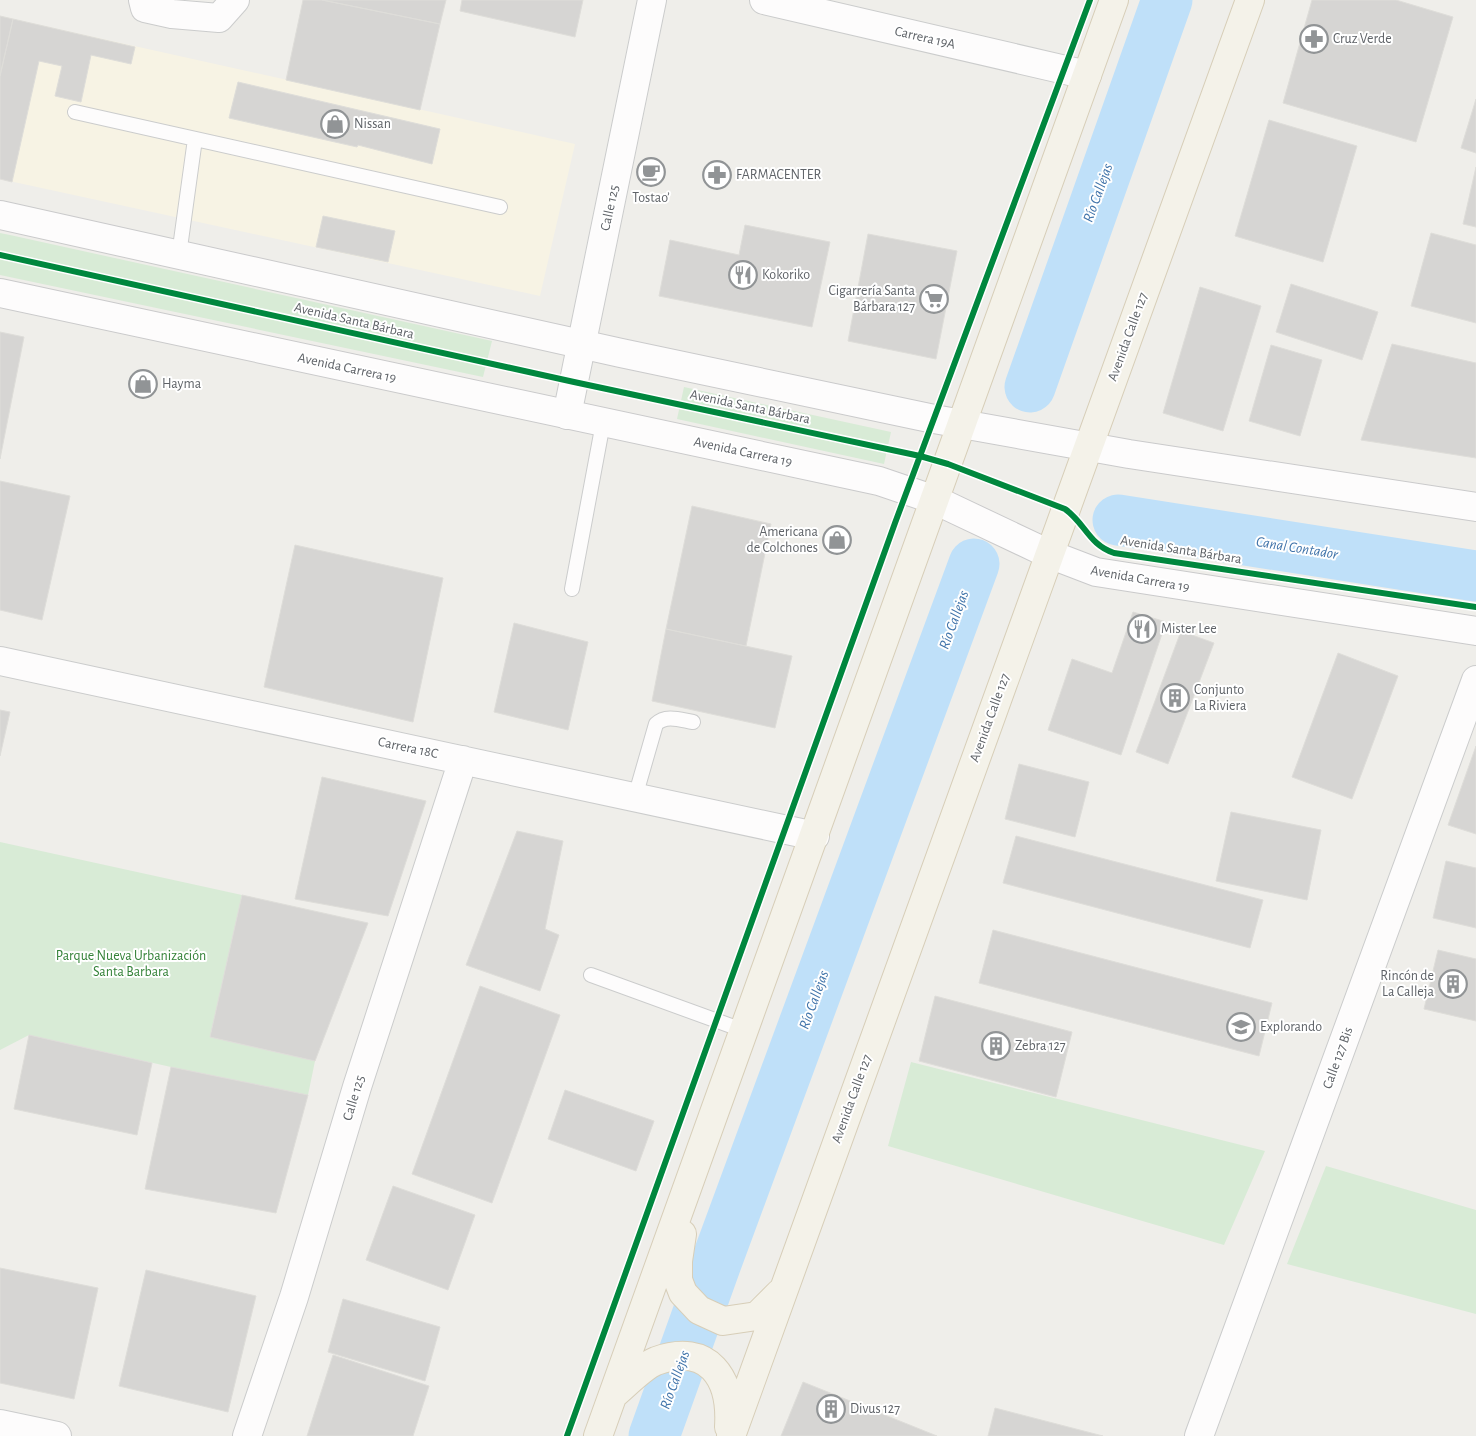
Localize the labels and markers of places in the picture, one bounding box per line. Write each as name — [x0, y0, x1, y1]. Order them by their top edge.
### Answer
pharmacy icon: Cruz Verde — [1299, 24, 1329, 54]
place label: Cruz Verde — [1333, 32, 1392, 46]
shop icon: Nissan — [320, 109, 350, 139]
place label: Nissan — [354, 117, 391, 131]
cafe icon: Tostao’ — [636, 157, 666, 187]
pharmacy icon: FARMACENTER — [702, 160, 732, 190]
place label: FARMACENTER — [736, 168, 822, 182]
place label: Tostao’ — [632, 191, 670, 205]
restaurant icon: Kokoriko — [728, 260, 758, 290]
place label: Kokoriko — [762, 268, 810, 282]
place label: Cigarrería Santa Bárbara 127 — [828, 284, 916, 314]
supermarket icon: Cigarrería Santa Bárbara 127 — [919, 284, 949, 314]
shop icon: Hayma — [128, 369, 158, 399]
place label: Hayma — [162, 377, 202, 391]
place label: Americana de Colchones — [746, 525, 819, 555]
shop icon: Americana de Colchones — [822, 525, 852, 555]
restaurant icon: Mister Lee — [1127, 614, 1157, 644]
place label: Mister Lee — [1161, 622, 1217, 636]
building icon: Conjunto La Riviera — [1160, 683, 1190, 713]
place label: Conjunto La Riviera — [1194, 683, 1247, 713]
place label: Rincón de La Calleja — [1380, 969, 1435, 999]
building icon: Rincón de La Calleja — [1438, 969, 1468, 999]
school or university icon: Explorando — [1226, 1012, 1256, 1042]
place label: Explorando — [1260, 1020, 1322, 1034]
building icon: Zebra 127 — [981, 1031, 1011, 1061]
place label: Zebra 127 — [1015, 1039, 1066, 1053]
building icon: Divus 127 — [816, 1394, 846, 1424]
place label: Divus 127 — [850, 1402, 900, 1416]

